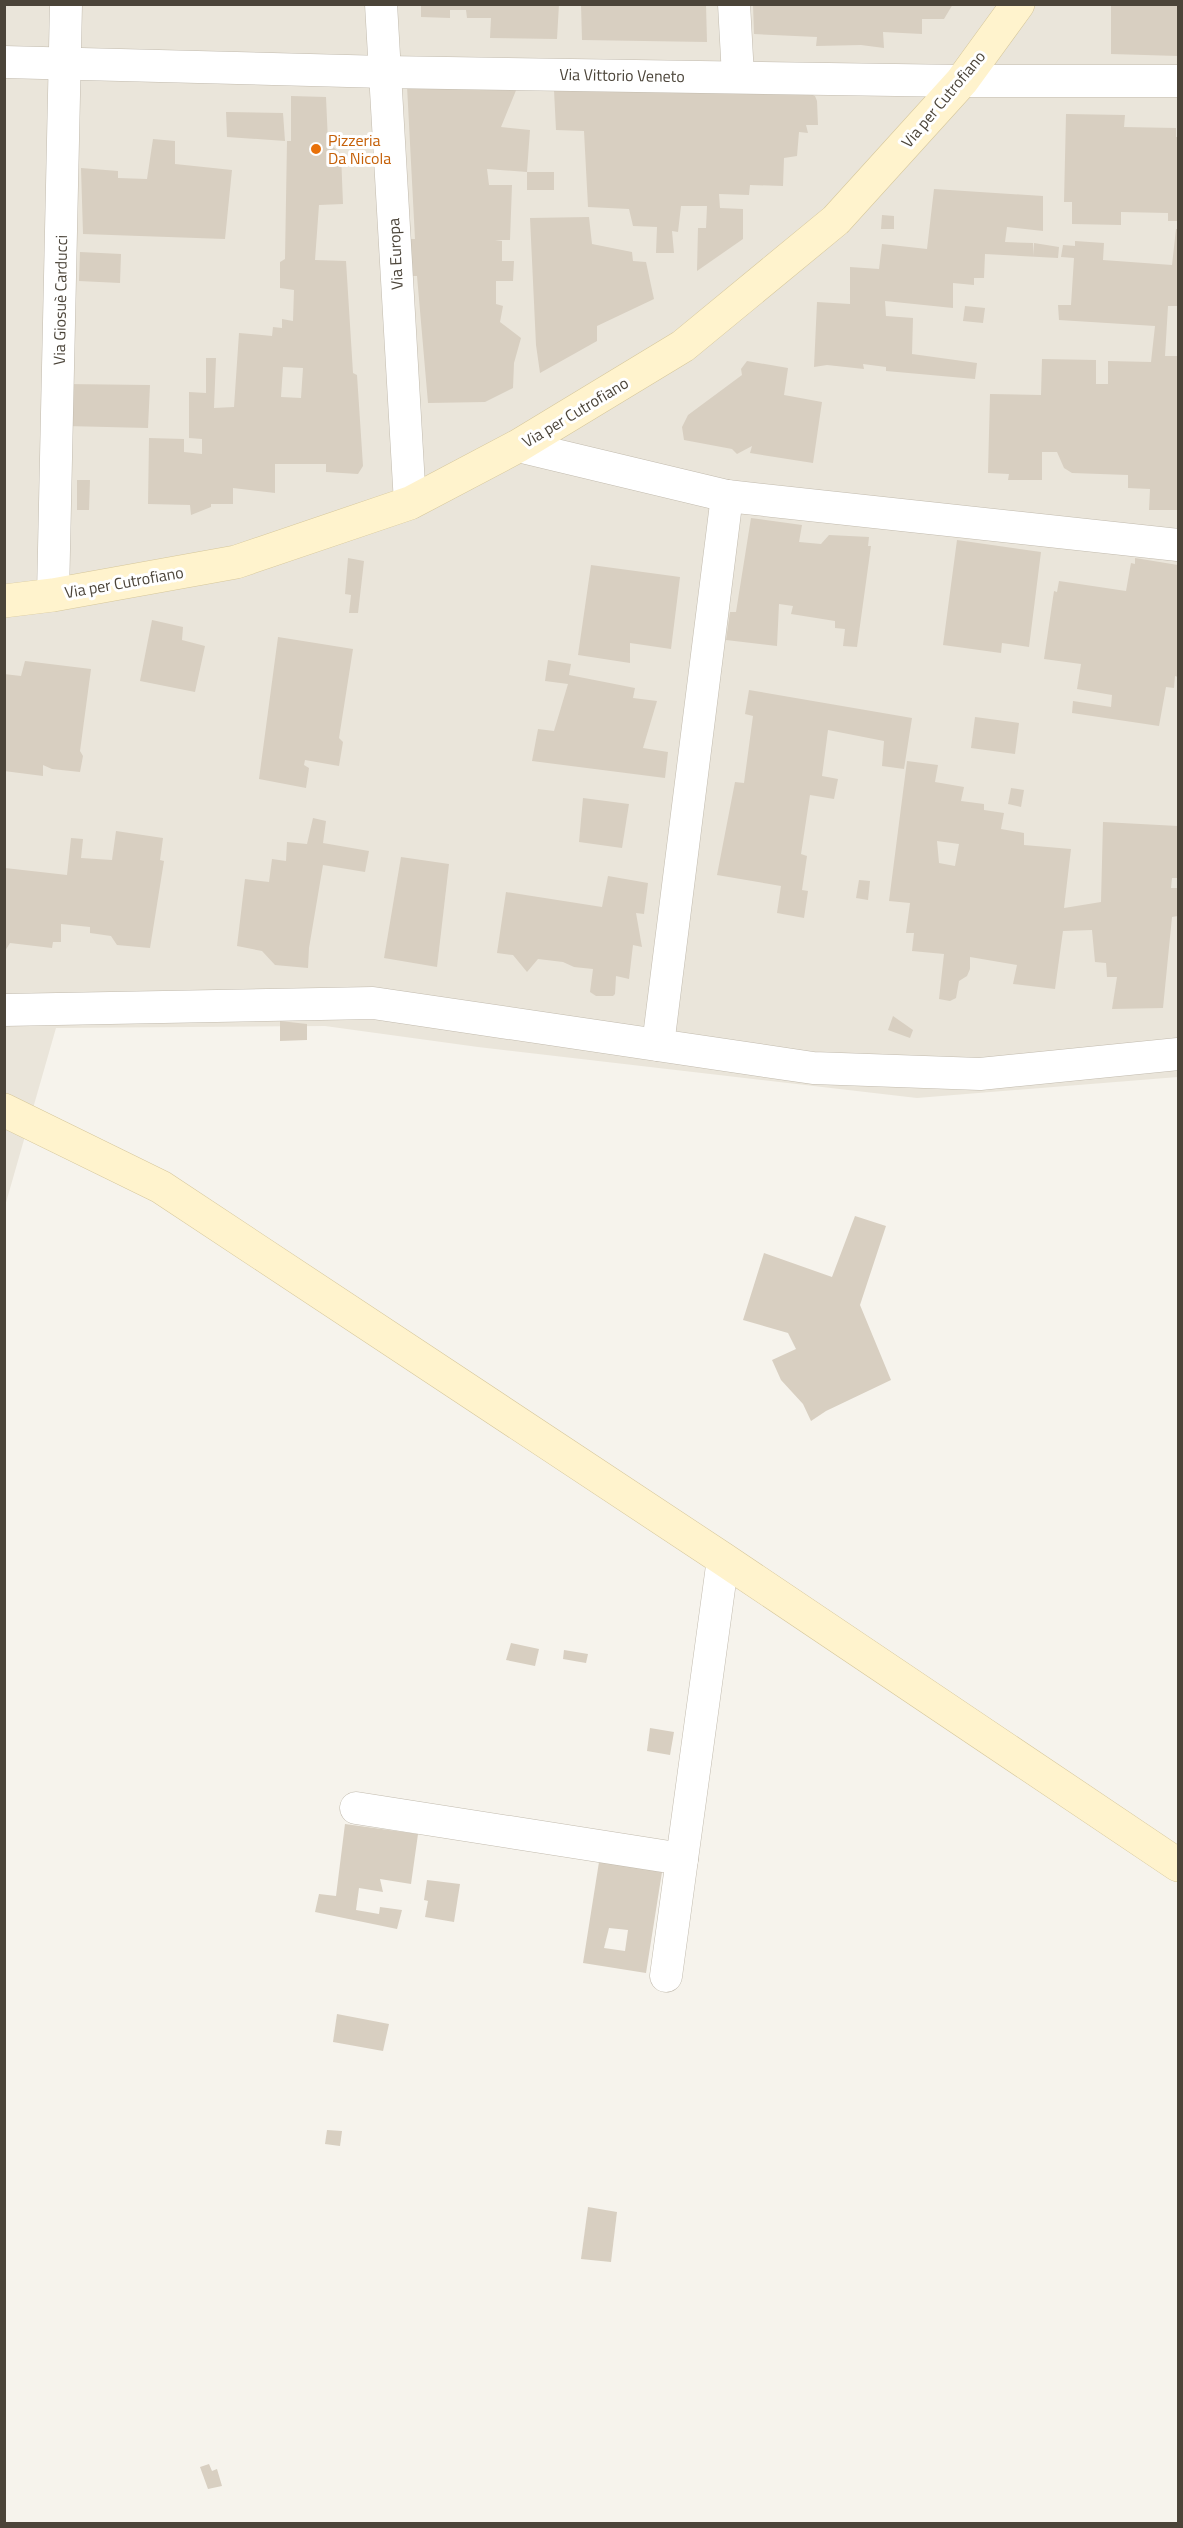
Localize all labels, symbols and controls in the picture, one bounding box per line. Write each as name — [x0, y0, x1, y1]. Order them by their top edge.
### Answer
street label: Via per Cutrofiano — [895, 45, 991, 153]
street label: Via Vittorio Veneto — [559, 62, 685, 88]
place label: Pizzeria Da Nicola — [328, 128, 391, 170]
marker: Pizzeria Da Nicola — [309, 142, 323, 156]
street label: Via Europa — [381, 217, 409, 291]
street label: Via Giosuè Carducci — [47, 235, 73, 365]
street label: Via per Cutrofiano — [517, 371, 633, 453]
street label: Via per Cutrofiano — [63, 560, 185, 604]

